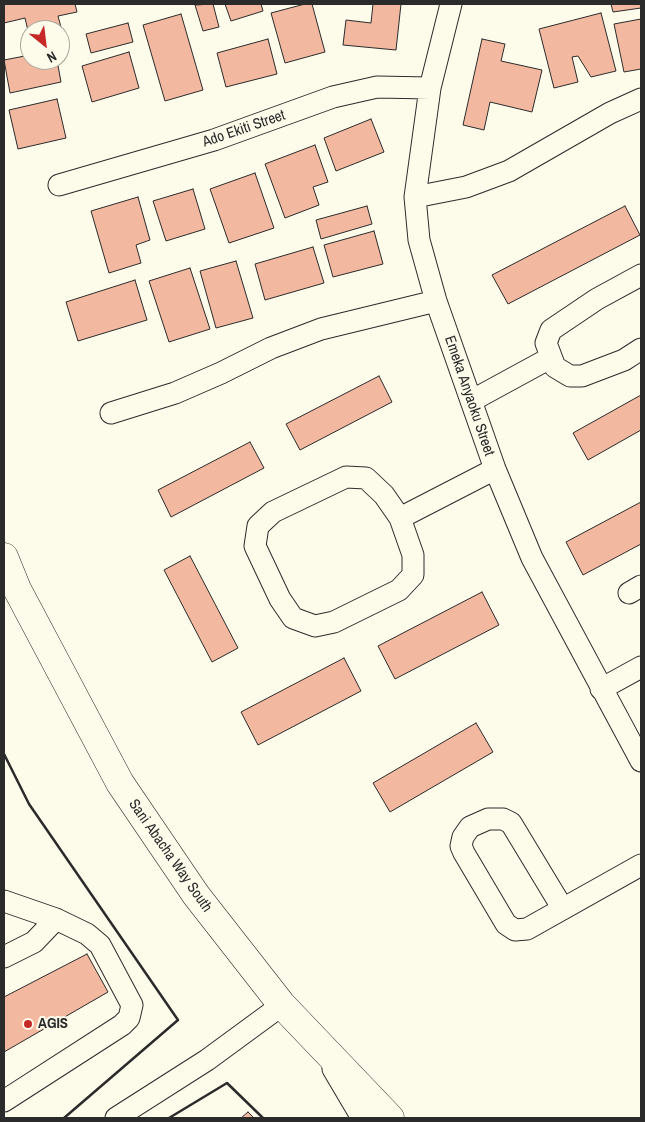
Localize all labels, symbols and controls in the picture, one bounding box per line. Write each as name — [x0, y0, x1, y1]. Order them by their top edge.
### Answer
north arrow — [20, 20, 70, 70]
text: N — [44, 47, 60, 67]
street label: Ado Ekiti Street — [200, 106, 288, 152]
street label: Emeka Anyaoku Street — [440, 334, 498, 458]
street label: Sani Abacha Way South — [124, 796, 216, 916]
place label: AGIS — [38, 1015, 68, 1033]
marker: AGIS — [22, 1018, 34, 1030]

